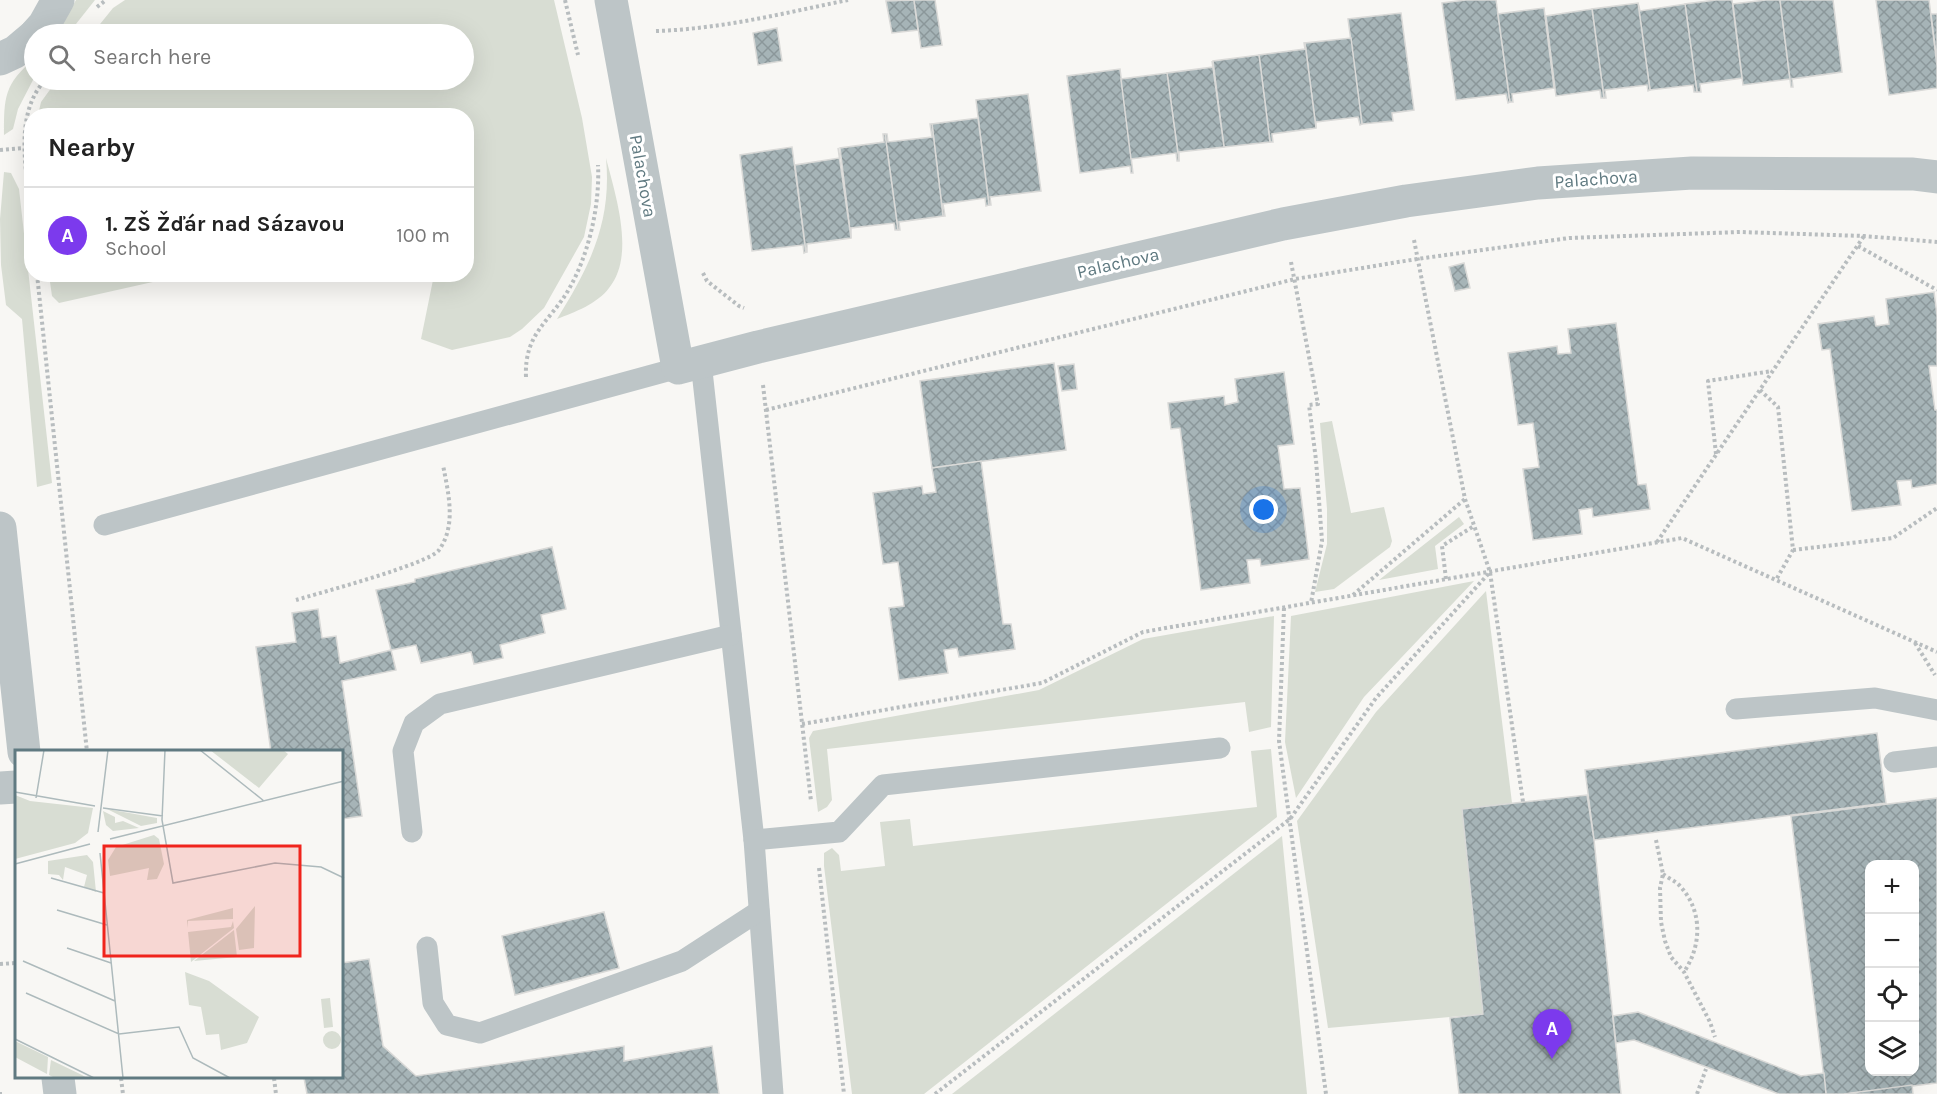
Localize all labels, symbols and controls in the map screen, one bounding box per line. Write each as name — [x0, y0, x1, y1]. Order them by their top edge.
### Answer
search box — [24, 24, 474, 90]
icon: search — [45, 41, 78, 74]
text: Search here — [93, 44, 211, 70]
text: Nearby — [48, 132, 135, 163]
street label: Palachova — [625, 133, 661, 219]
street label: Palachova — [1553, 165, 1639, 193]
text: 1. ZŠ Žďár nad Sázavou — [105, 211, 345, 237]
text: A — [61, 224, 74, 247]
text: 100 m — [396, 224, 450, 247]
text: School — [105, 237, 167, 260]
street label: Palachova — [1075, 243, 1161, 283]
your location — [1249, 495, 1278, 524]
inset map — [15, 750, 344, 1079]
map controls — [1865, 860, 1919, 1076]
button: + — [1865, 860, 1919, 914]
button: − — [1865, 914, 1919, 968]
button: locate — [1865, 968, 1919, 1022]
pin: A — [1532, 1010, 1572, 1059]
button: layers — [1865, 1022, 1919, 1076]

